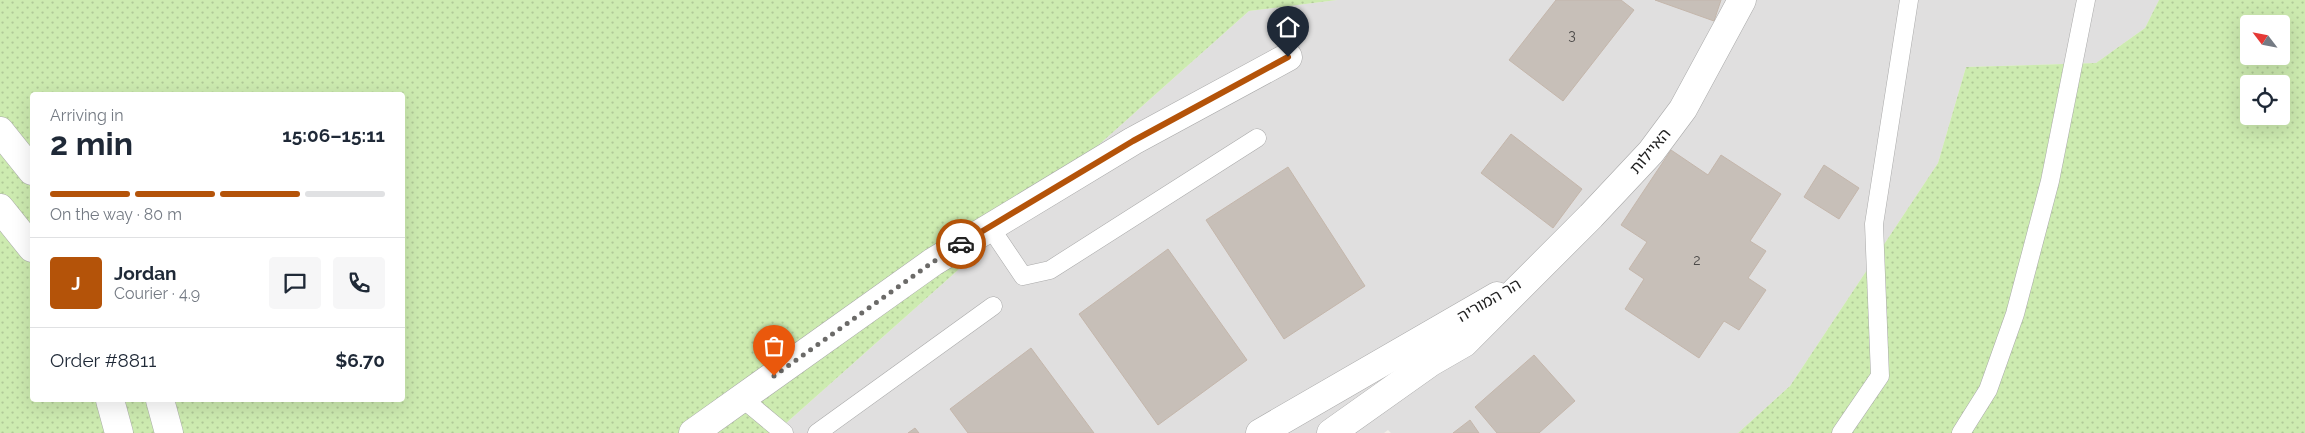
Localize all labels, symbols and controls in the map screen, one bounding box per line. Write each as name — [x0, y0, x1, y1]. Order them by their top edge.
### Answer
pin — [1267, 6, 1309, 57]
icon: home — [1274, 13, 1302, 41]
north arrow — [2240, 15, 2290, 65]
map controls — [2240, 15, 2290, 125]
house number: 3 — [1568, 27, 1576, 43]
button: locate — [2240, 75, 2290, 125]
text: Arriving in — [50, 106, 124, 125]
text: 15:06–15:11 — [282, 124, 385, 146]
street label: האיילות — [1626, 124, 1674, 178]
text: 2 min — [50, 125, 133, 162]
text: On the way · 80 m — [50, 205, 182, 224]
courier — [936, 219, 986, 269]
icon: car — [947, 230, 975, 258]
house number: 2 — [1693, 252, 1701, 268]
button: chat — [269, 257, 321, 309]
button: phone — [333, 257, 385, 309]
text: Jordan — [114, 262, 177, 284]
text: J — [71, 272, 81, 294]
street label: הר המוריה — [1454, 274, 1524, 326]
text: Courier · 4.9 — [114, 284, 200, 303]
pin — [753, 325, 795, 376]
icon: bag — [760, 332, 788, 360]
text: Order #8811 — [50, 349, 156, 371]
text: $6.70 — [335, 349, 385, 371]

